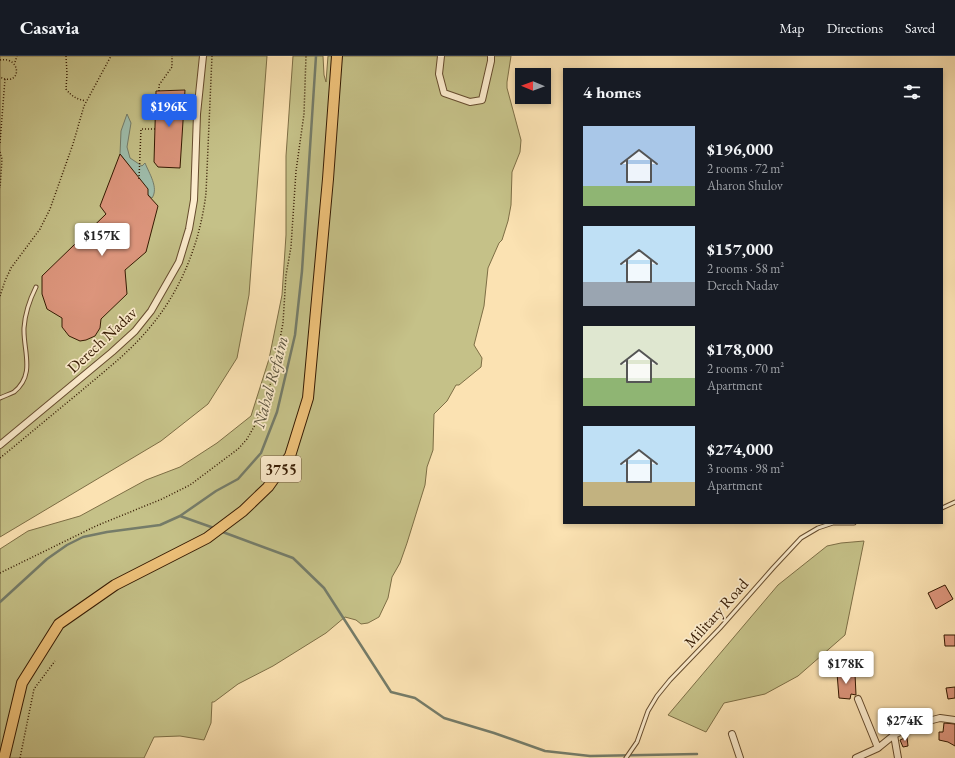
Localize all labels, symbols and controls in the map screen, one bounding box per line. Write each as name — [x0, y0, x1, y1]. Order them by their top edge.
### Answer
text: Casavia — [20, 15, 79, 40]
text: Map — [779, 19, 805, 37]
text: Directions — [827, 19, 883, 37]
text: Saved — [905, 19, 935, 37]
north arrow — [515, 68, 551, 104]
map controls — [515, 68, 551, 104]
text: 4 homes — [583, 81, 641, 103]
icon: filters — [901, 81, 923, 103]
pin: $196K — [141, 94, 197, 128]
text: $196K — [151, 98, 187, 115]
text: $196,000 — [707, 138, 773, 160]
icon: home — [615, 142, 663, 190]
text: 2 rooms · 72 m² — [707, 160, 784, 177]
text: Aharon Shulov — [707, 177, 783, 194]
pin: $157K — [74, 223, 130, 257]
text: $157K — [84, 227, 120, 244]
text: $157,000 — [707, 238, 773, 260]
icon: home — [615, 242, 663, 290]
text: 2 rooms · 58 m² — [707, 260, 784, 277]
text: Derech Nadav — [707, 277, 778, 294]
street label: Derech Nadav — [63, 302, 142, 378]
water label: Nahal Refaim — [247, 334, 293, 431]
text: $178,000 — [707, 338, 773, 360]
icon: home — [615, 342, 663, 390]
text: 2 rooms · 70 m² — [707, 360, 784, 377]
text: Apartment — [707, 377, 762, 394]
text: $274,000 — [707, 438, 773, 460]
icon: home — [615, 442, 663, 490]
road number: 3755 — [261, 456, 301, 482]
text: 3 rooms · 98 m² — [707, 460, 784, 477]
text: Apartment — [707, 477, 762, 494]
street label: Military Road — [679, 573, 753, 652]
pin: $178K — [818, 651, 874, 685]
text: $178K — [828, 655, 864, 672]
pin: $274K — [877, 708, 933, 742]
text: $274K — [887, 712, 923, 729]

